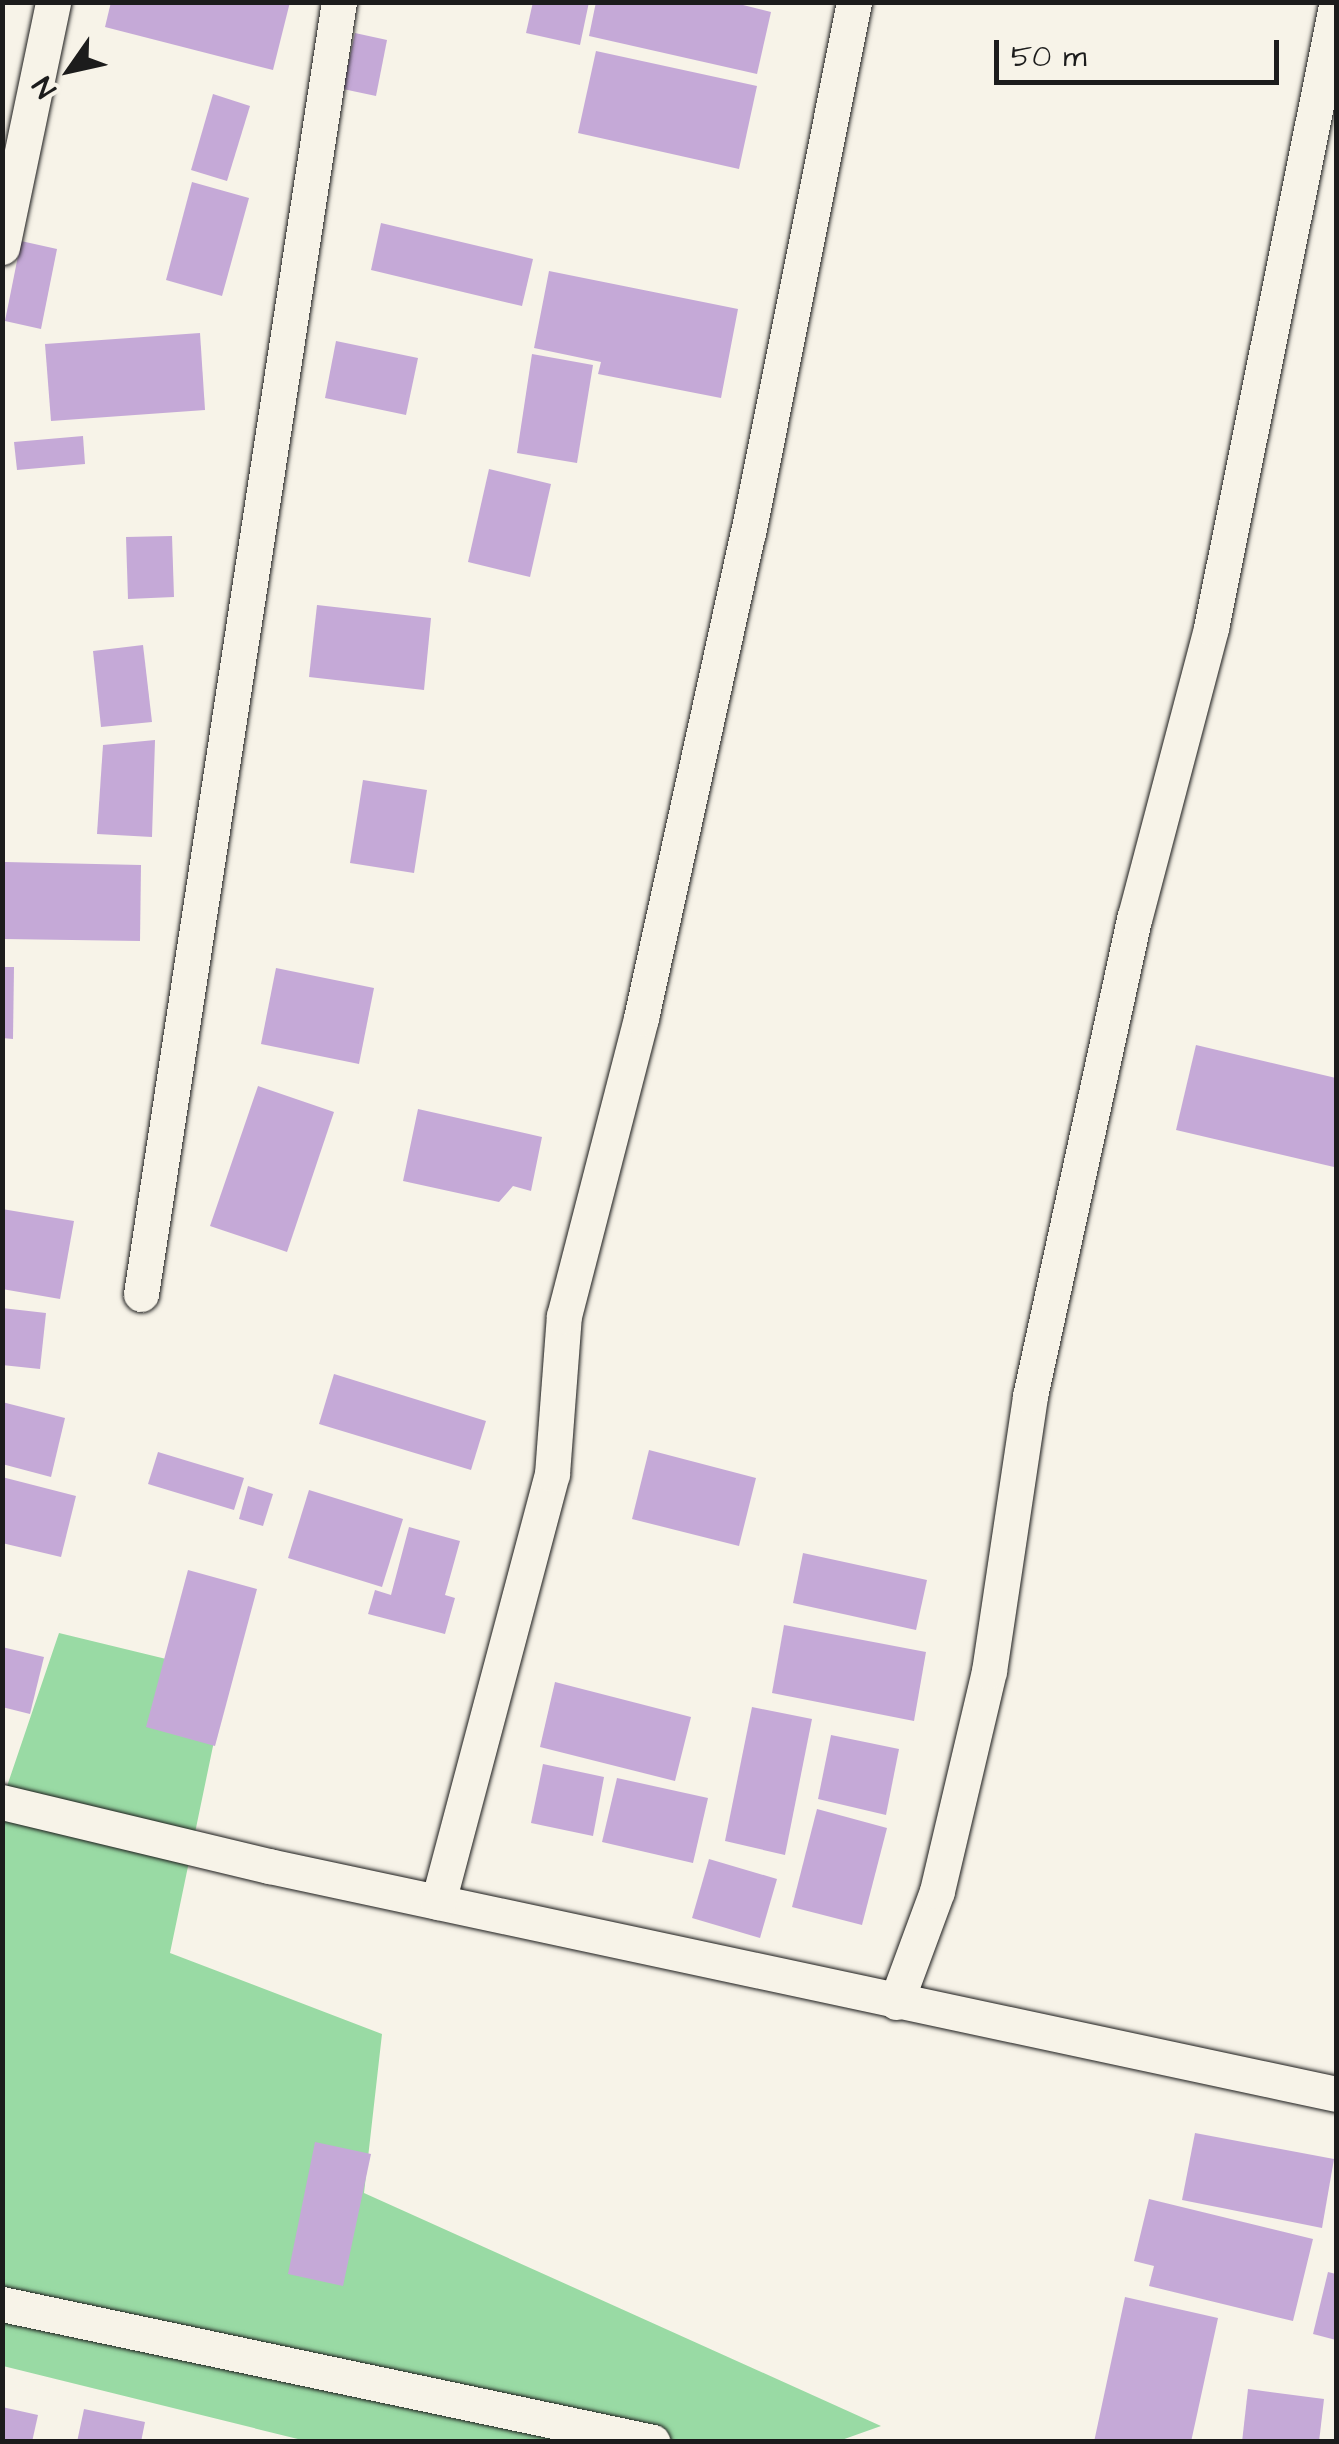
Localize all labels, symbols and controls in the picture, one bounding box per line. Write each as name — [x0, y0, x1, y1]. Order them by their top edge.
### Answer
north arrow — [20, 20, 120, 120]
scale bar — [999, 20, 1284, 82]
text: 50 m — [1011, 36, 1087, 78]
text: N — [24, 69, 66, 105]

